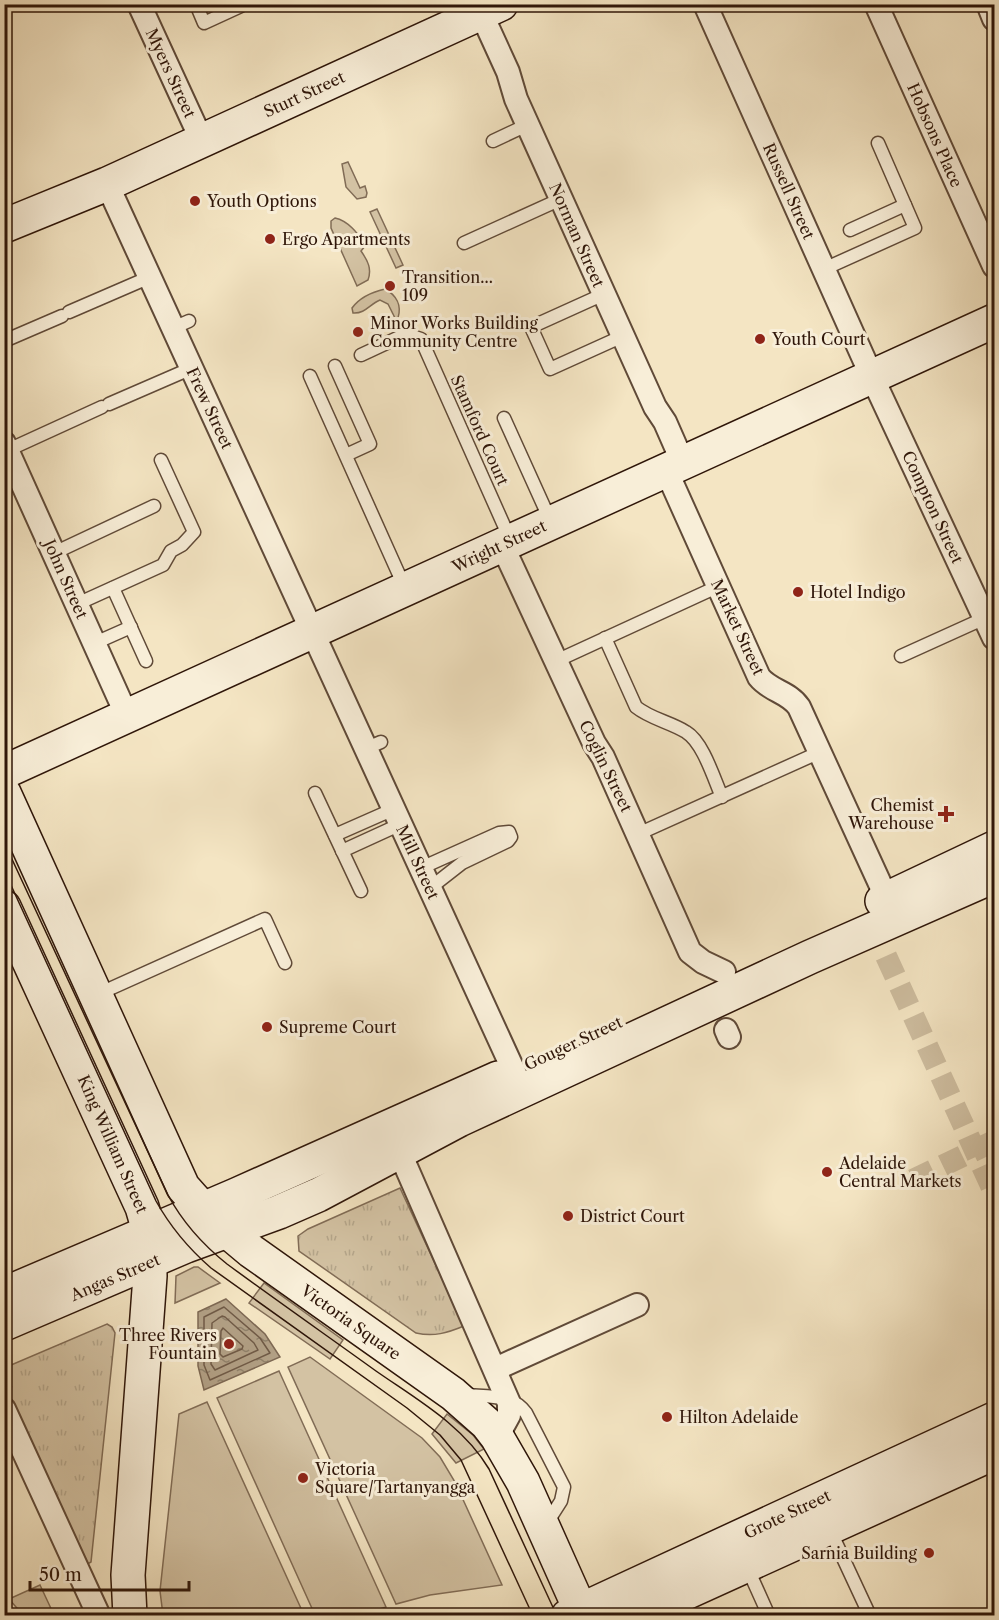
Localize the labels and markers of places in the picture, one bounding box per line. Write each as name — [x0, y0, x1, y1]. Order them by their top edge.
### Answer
place label: Youth Options — [206, 191, 317, 211]
marker: Youth Options — [188, 194, 202, 208]
place label: Ergo Apartments — [282, 229, 411, 249]
marker: Ergo Apartments — [263, 232, 277, 246]
place label: Transition... 109 — [402, 267, 493, 305]
marker: Transition... 109 — [383, 279, 397, 293]
place label: Minor Works Building Community Centre — [370, 313, 538, 351]
marker: Minor Works Building Community Centre — [351, 325, 365, 339]
place label: Youth Court — [771, 329, 866, 349]
marker: Youth Court — [753, 332, 767, 346]
place label: Hotel Indigo — [810, 582, 906, 602]
marker: Hotel Indigo — [791, 585, 805, 599]
place label: Chemist Warehouse — [847, 795, 934, 833]
marker: Chemist Warehouse — [939, 807, 953, 821]
place label: Supreme Court — [279, 1017, 397, 1037]
marker: Supreme Court — [260, 1020, 274, 1034]
place label: Adelaide Central Markets — [838, 1153, 962, 1191]
marker: Adelaide Central Markets — [820, 1165, 834, 1179]
place label: District Court — [580, 1206, 685, 1226]
marker: District Court — [561, 1209, 575, 1223]
place label: Three Rivers Fountain — [119, 1325, 217, 1363]
marker: Three Rivers Fountain — [222, 1337, 236, 1351]
place label: Hilton Adelaide — [679, 1407, 799, 1427]
marker: Hilton Adelaide — [660, 1410, 674, 1424]
place label: Victoria Square/Tartanyangga — [314, 1459, 476, 1497]
marker: Victoria Square/Tartanyangga — [296, 1471, 310, 1485]
place label: Sarnia Building — [801, 1543, 918, 1563]
marker: Sarnia Building — [922, 1546, 936, 1560]

